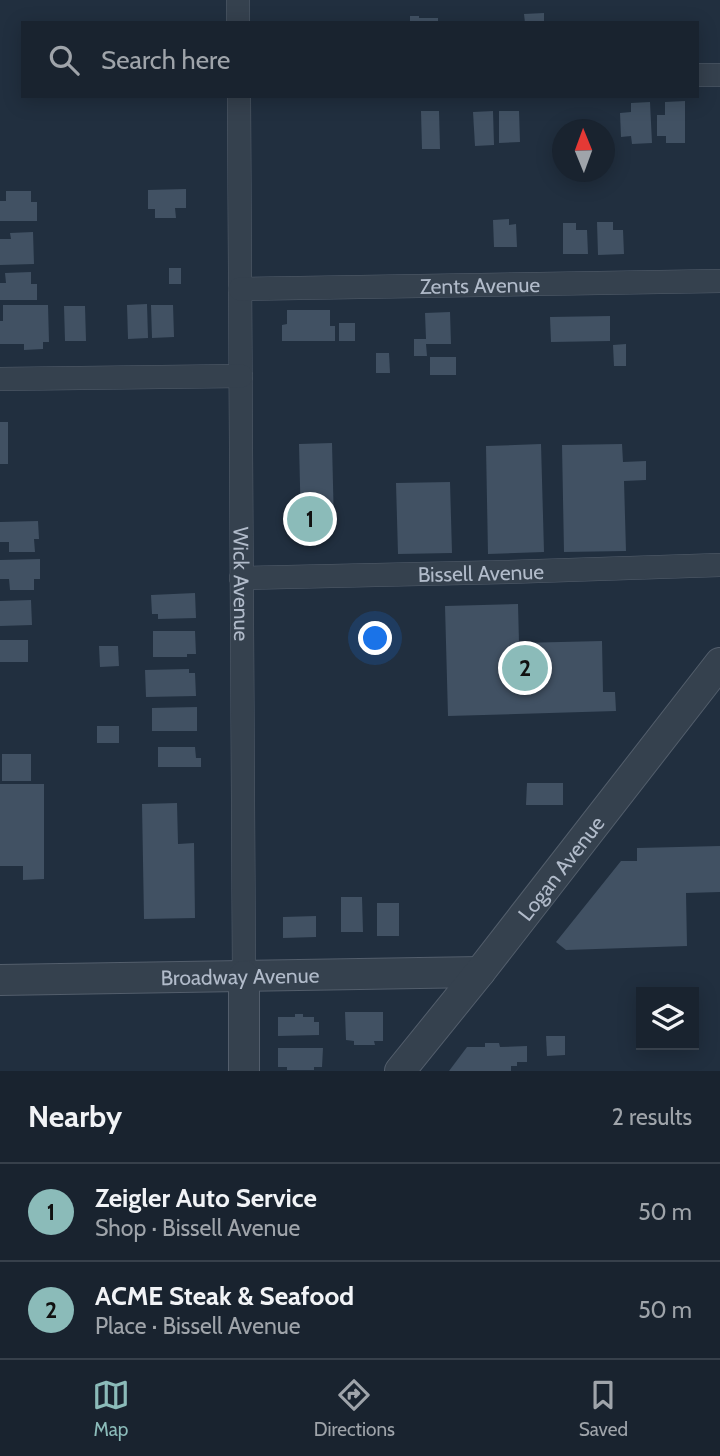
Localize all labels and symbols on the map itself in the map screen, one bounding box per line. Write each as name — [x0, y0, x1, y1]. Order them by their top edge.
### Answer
north arrow — [552, 119, 615, 182]
street label: Zents Avenue — [420, 271, 541, 299]
pin: 1 — [287, 493, 333, 545]
street label: Wick Avenue — [229, 527, 255, 642]
street label: Bissell Avenue — [417, 558, 545, 587]
your location — [358, 621, 392, 655]
pin: 2 — [502, 642, 548, 694]
street label: Logan Avenue — [512, 811, 609, 925]
street label: Broadway Avenue — [160, 962, 320, 990]

